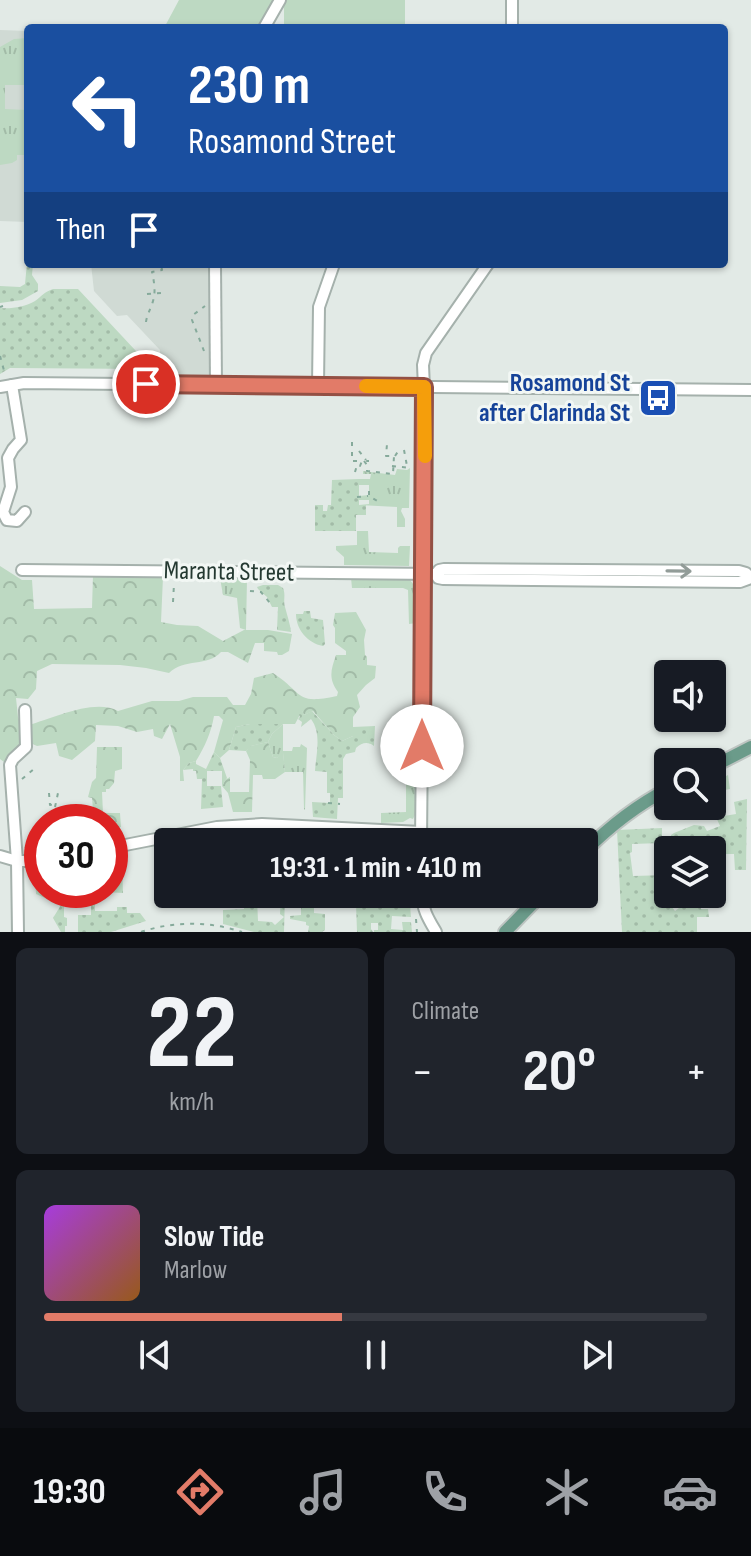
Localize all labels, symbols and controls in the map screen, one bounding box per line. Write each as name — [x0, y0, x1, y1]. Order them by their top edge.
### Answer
text: 230 m — [188, 53, 310, 120]
icon: left — [56, 56, 160, 160]
text: Rosamond Street — [188, 121, 396, 164]
icon: arrive — [122, 208, 166, 252]
text: Then — [56, 212, 106, 248]
pin — [112, 350, 180, 418]
icon: arrive — [124, 362, 168, 406]
place label: Rosamond St after Clarinda St — [479, 368, 630, 429]
bus stop icon: Rosamond St after Clarinda St — [637, 377, 679, 419]
street label: Maranta Street — [163, 555, 295, 589]
one-way arrow — [665, 563, 692, 579]
map controls — [654, 660, 726, 908]
button: sound — [654, 660, 726, 732]
position arrow — [380, 704, 464, 788]
button: search — [654, 748, 726, 820]
speed limit sign: 30 — [24, 804, 128, 908]
button: layers — [654, 836, 726, 908]
text: 19:31 · 1 min · 410 m — [270, 850, 482, 886]
text: 22 — [146, 972, 237, 1097]
text: Climate — [412, 996, 479, 1027]
text: 20° — [522, 1036, 596, 1108]
text: − — [412, 1046, 433, 1099]
text: + — [685, 1046, 707, 1099]
text: km/h — [169, 1087, 214, 1118]
text: Slow Tide — [164, 1219, 264, 1255]
text: Marlow — [164, 1255, 227, 1286]
icon: previous — [133, 1333, 177, 1377]
icon: pause — [354, 1333, 398, 1377]
icon: next — [575, 1333, 619, 1377]
icon: directions — [172, 1464, 228, 1520]
icon: music — [295, 1464, 351, 1520]
icon: phone — [417, 1464, 473, 1520]
icon: climate — [539, 1464, 595, 1520]
icon: car — [662, 1464, 718, 1520]
text: 19:30 — [33, 1471, 106, 1514]

